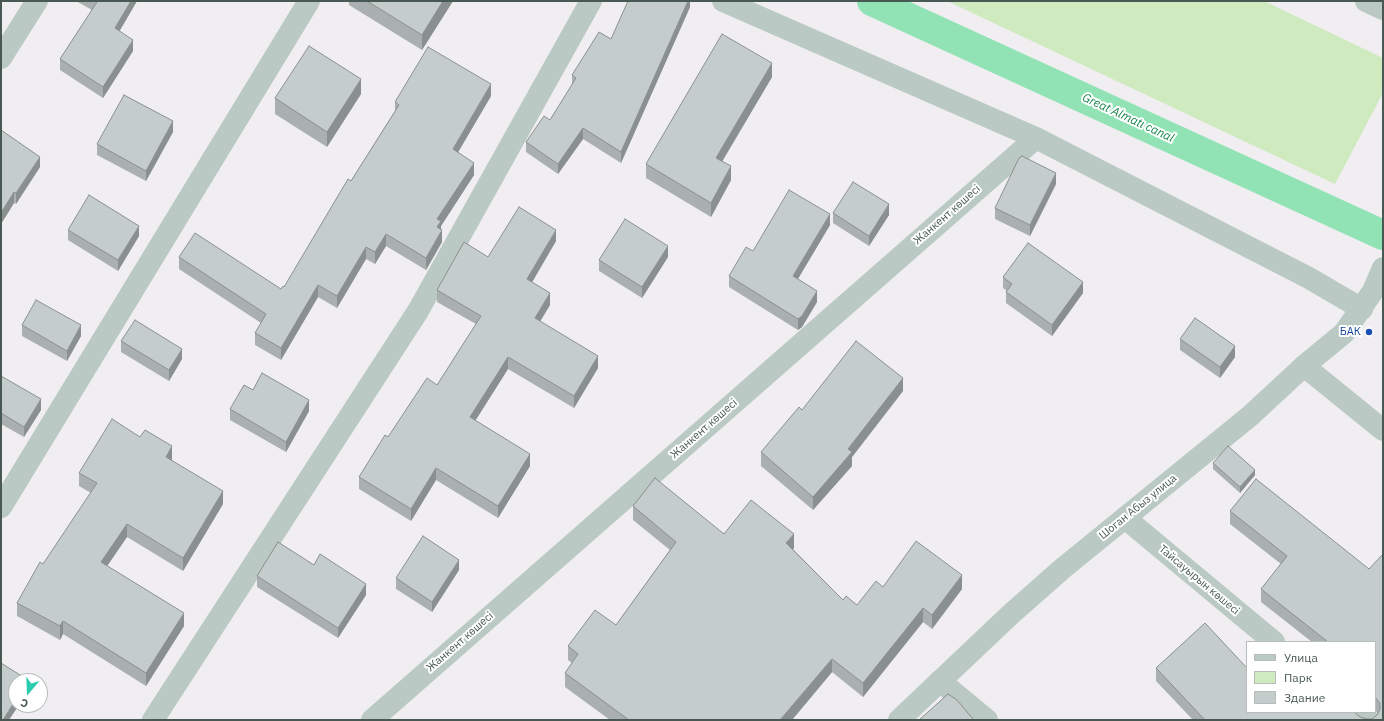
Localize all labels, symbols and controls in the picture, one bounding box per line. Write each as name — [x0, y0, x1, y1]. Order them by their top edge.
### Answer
water label: Great Almatı canal — [1080, 90, 1176, 146]
street label: Жанкент көшесі — [911, 182, 983, 248]
place label: БАК — [1340, 325, 1361, 339]
marker: БАК — [1364, 327, 1374, 337]
street label: Жанкент көшесі — [668, 396, 740, 462]
street label: Шоган Абыз улица — [1097, 472, 1179, 542]
street label: Тайсауырын көшесі — [1156, 542, 1242, 618]
street label: Жанкент көшесі — [424, 609, 496, 675]
legend — [1246, 641, 1376, 713]
text: Улица — [1284, 650, 1318, 665]
text: Парк — [1284, 670, 1312, 685]
north arrow — [8, 673, 48, 713]
text: Здание — [1284, 690, 1325, 705]
text: С — [19, 696, 30, 711]

